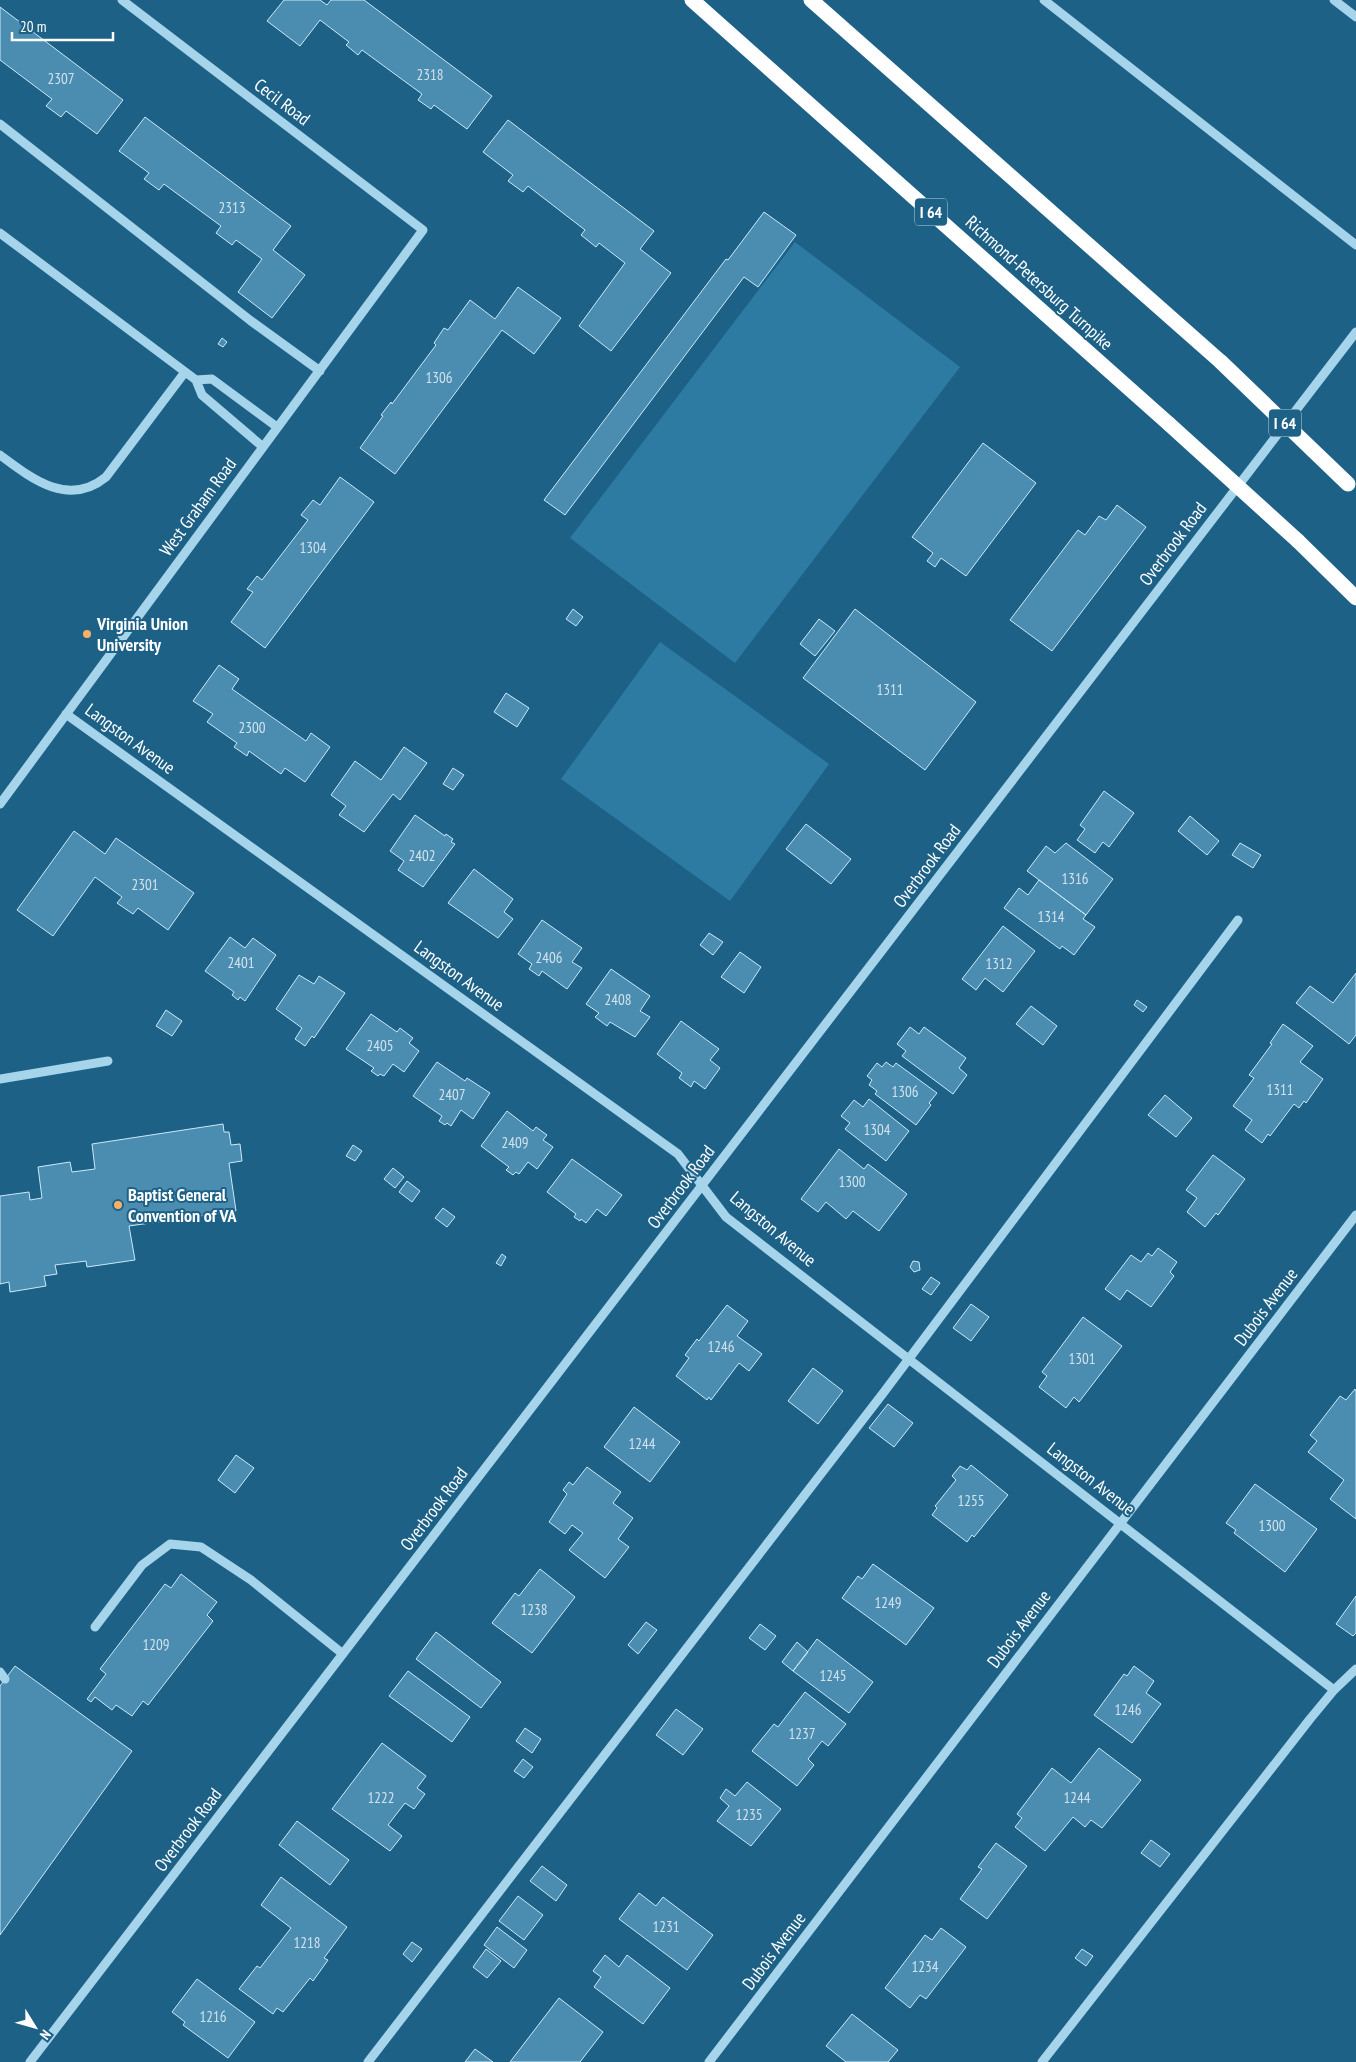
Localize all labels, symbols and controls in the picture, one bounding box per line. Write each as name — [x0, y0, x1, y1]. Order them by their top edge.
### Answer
scale bar — [12, 10, 114, 42]
text: 20 m — [20, 17, 46, 36]
house number: 2318 — [416, 65, 444, 84]
house number: 2307 — [47, 69, 75, 88]
street label: Cecil Road — [250, 73, 315, 130]
house number: 2313 — [218, 198, 246, 217]
road number: I 64 — [915, 198, 947, 226]
street label: Richmond-Petersburg Turnpike — [961, 210, 1118, 355]
house number: 1306 — [425, 368, 453, 387]
road number: I 64 — [1269, 409, 1301, 436]
street label: West Graham Road — [154, 453, 241, 560]
street label: Overbrook Road — [1134, 497, 1211, 590]
house number: 1304 — [299, 538, 327, 557]
place label: Virginia Union University — [96, 612, 188, 656]
marker: Virginia Union University — [81, 628, 93, 640]
house number: 1311 — [876, 680, 904, 699]
street label: Langston Avenue — [81, 698, 180, 779]
house number: 2300 — [238, 718, 266, 737]
street label: Overbrook Road — [888, 819, 965, 912]
house number: 2402 — [408, 846, 436, 865]
house number: 1316 — [1061, 869, 1089, 888]
house number: 2301 — [131, 875, 159, 894]
house number: 1314 — [1037, 907, 1065, 926]
street label: Langston Avenue — [410, 935, 509, 1016]
house number: 2406 — [535, 948, 563, 967]
house number: 2401 — [227, 953, 255, 972]
house number: 1312 — [985, 954, 1013, 973]
house number: 2408 — [604, 990, 632, 1009]
house number: 2405 — [366, 1036, 394, 1055]
house number: 1311 — [1266, 1080, 1294, 1099]
house number: 1306 — [891, 1082, 919, 1101]
house number: 2407 — [438, 1085, 466, 1104]
house number: 1304 — [863, 1120, 891, 1139]
house number: 2409 — [501, 1133, 529, 1152]
street label: Overbrook Road — [642, 1140, 719, 1233]
house number: 1300 — [838, 1172, 866, 1191]
place label: Baptist General Convention of VA — [128, 1183, 238, 1227]
street label: Langston Avenue — [726, 1186, 821, 1271]
marker: Baptist General Convention of VA — [112, 1199, 124, 1211]
street label: Dubois Avenue — [1229, 1263, 1302, 1350]
house number: 1246 — [707, 1337, 735, 1356]
house number: 1301 — [1068, 1349, 1096, 1368]
house number: 1244 — [628, 1434, 656, 1453]
street label: Langston Avenue — [1043, 1437, 1140, 1520]
street label: Overbrook Road — [395, 1462, 472, 1555]
house number: 1255 — [957, 1491, 985, 1510]
house number: 1300 — [1258, 1516, 1286, 1535]
street label: Dubois Avenue — [982, 1585, 1055, 1672]
house number: 1249 — [874, 1593, 902, 1612]
house number: 1238 — [520, 1600, 548, 1619]
house number: 1209 — [142, 1635, 170, 1654]
house number: 1245 — [819, 1666, 847, 1685]
house number: 1246 — [1114, 1700, 1142, 1719]
house number: 1237 — [788, 1724, 816, 1743]
street label: Overbrook Road — [149, 1783, 226, 1876]
house number: 1222 — [367, 1788, 395, 1807]
house number: 1244 — [1063, 1788, 1091, 1807]
house number: 1235 — [735, 1805, 763, 1824]
street label: Dubois Avenue — [737, 1907, 810, 1994]
house number: 1231 — [652, 1917, 680, 1936]
house number: 1218 — [293, 1933, 321, 1952]
house number: 1234 — [911, 1957, 939, 1976]
north arrow — [10, 2002, 60, 2052]
house number: 1216 — [199, 2007, 227, 2026]
text: N — [36, 2026, 55, 2043]

